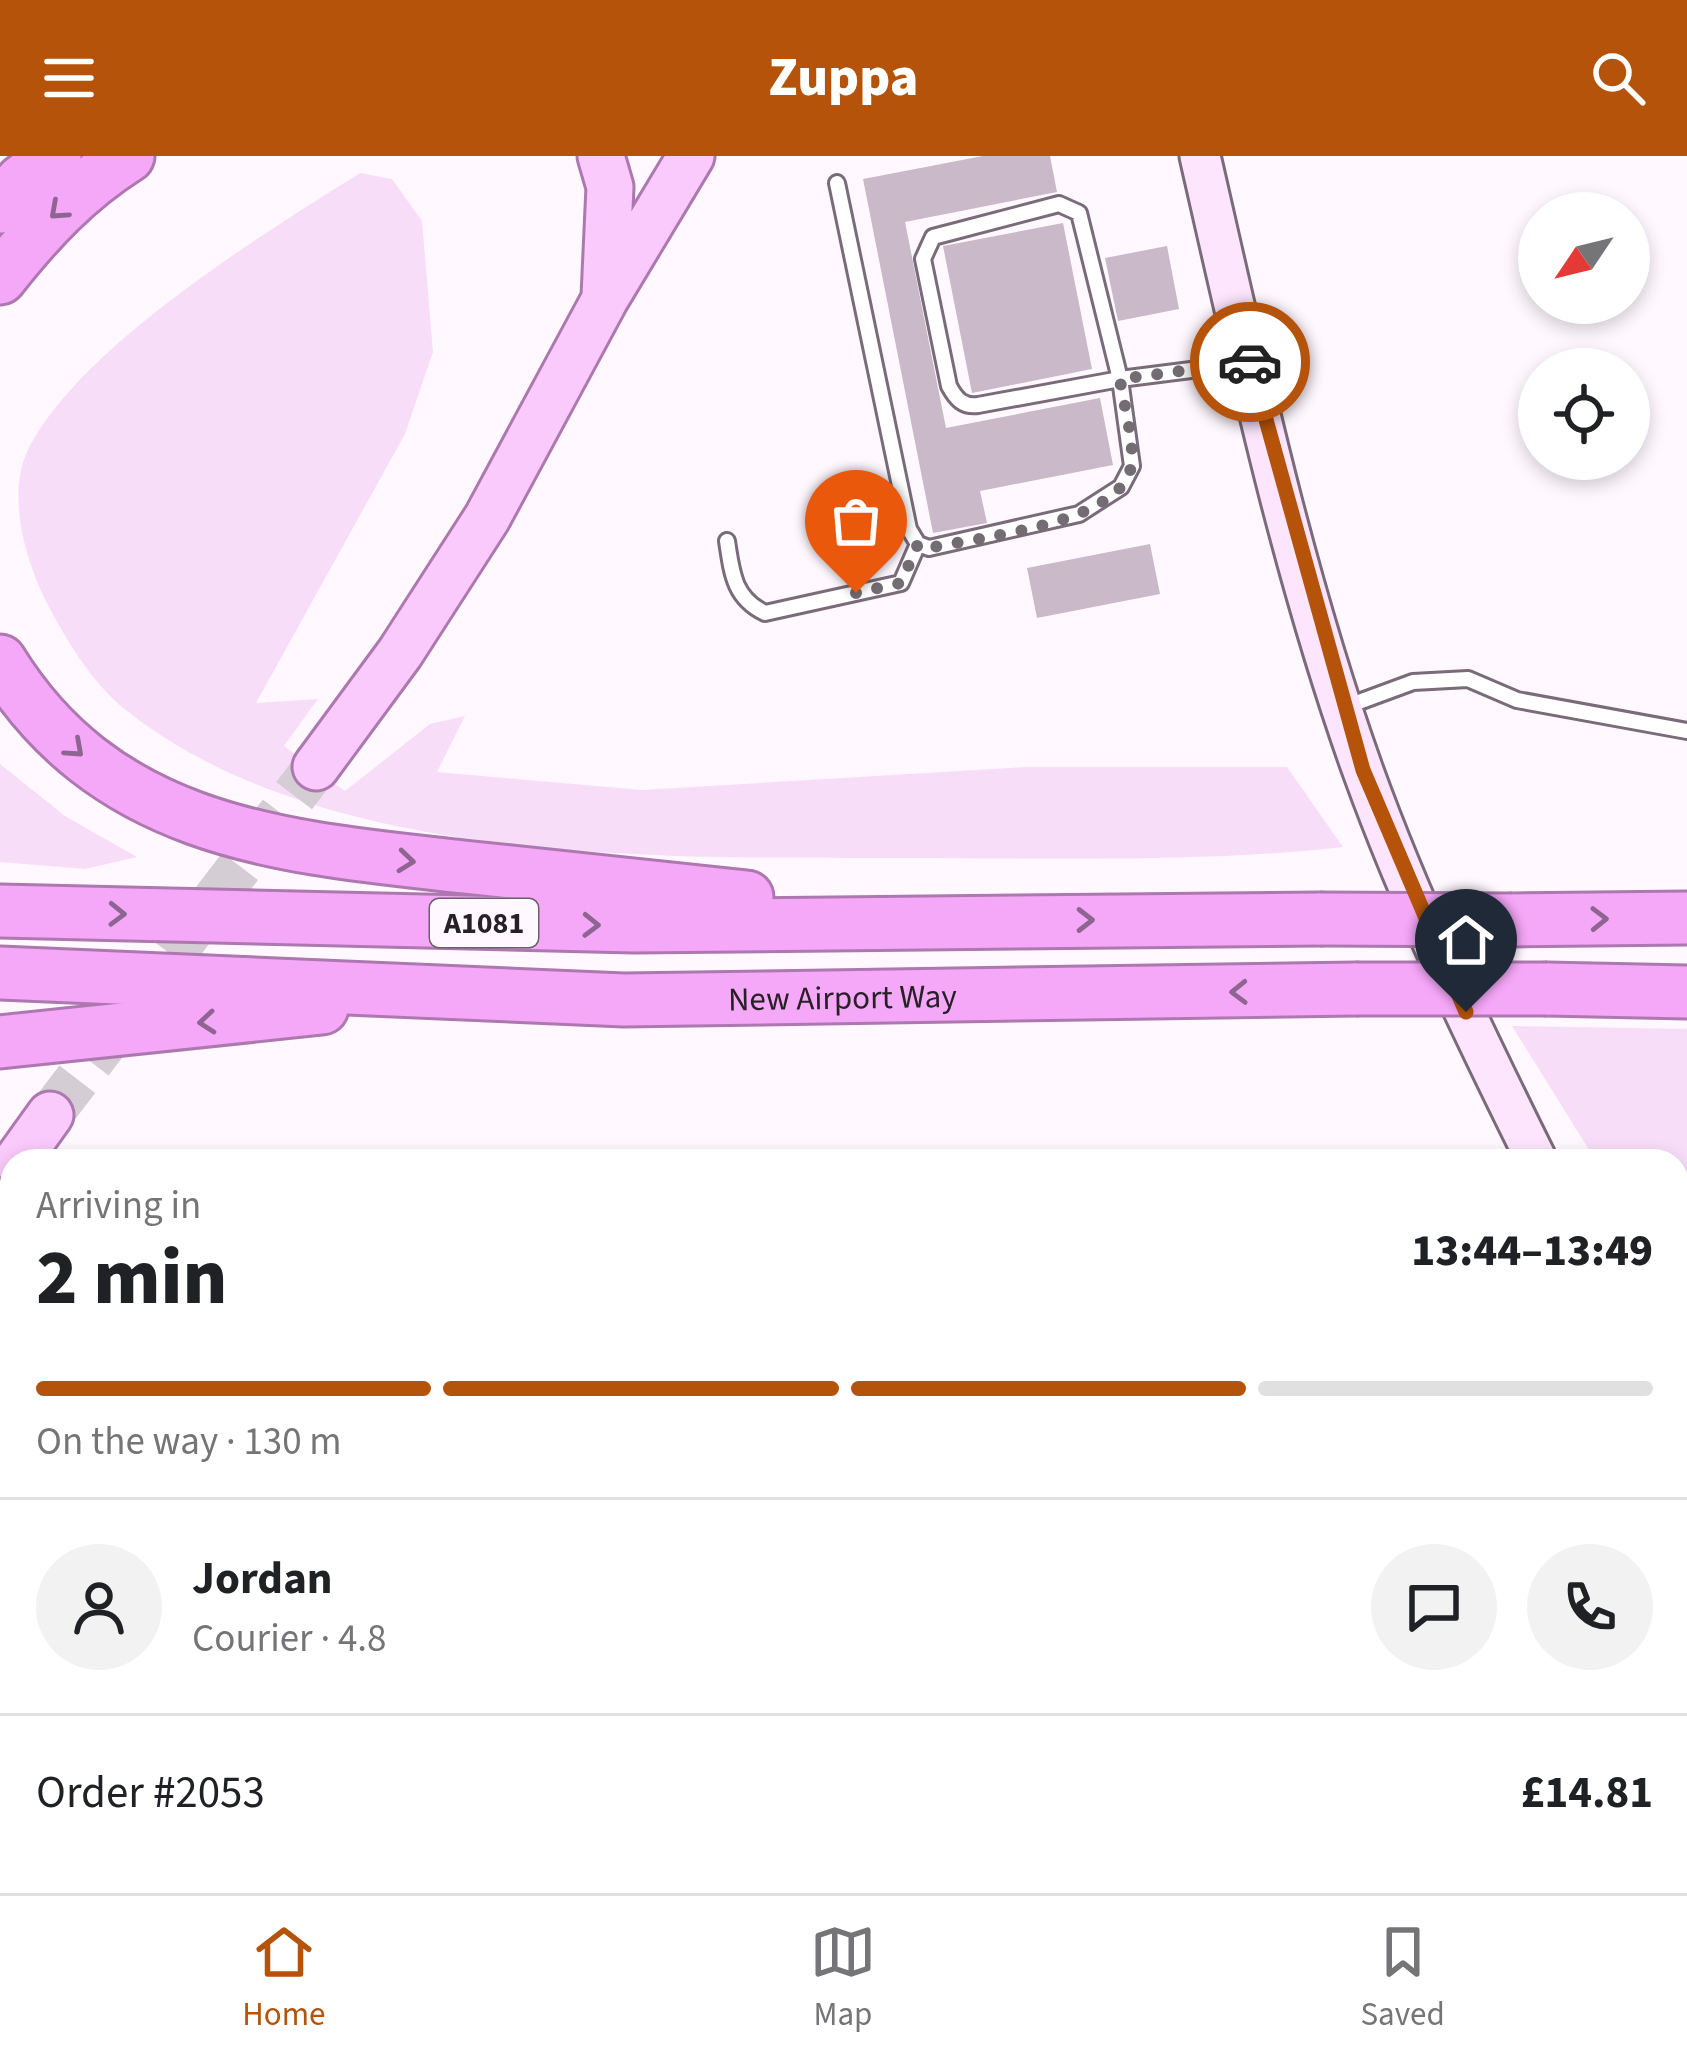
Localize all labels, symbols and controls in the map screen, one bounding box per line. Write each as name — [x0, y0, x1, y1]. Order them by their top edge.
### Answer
text: Zuppa — [769, 40, 918, 117]
icon: menu — [36, 45, 102, 111]
icon: search — [1585, 45, 1651, 111]
north arrow — [1518, 192, 1650, 324]
map controls — [1518, 192, 1650, 480]
one-way arrow — [51, 196, 72, 218]
courier — [1190, 302, 1310, 422]
icon: car — [1217, 329, 1283, 395]
button: locate — [1518, 348, 1650, 480]
pin — [805, 470, 907, 593]
icon: bag — [823, 488, 889, 554]
one-way arrow — [62, 735, 83, 756]
one-way arrow — [396, 847, 416, 873]
pin — [1415, 889, 1517, 1012]
road number: A1081 — [430, 899, 538, 947]
one-way arrow — [108, 901, 127, 927]
one-way arrow — [1591, 906, 1609, 932]
one-way arrow — [1077, 907, 1095, 933]
icon: home — [1433, 907, 1499, 973]
one-way arrow — [582, 912, 601, 938]
street label: New Airport Way — [728, 973, 958, 1023]
one-way arrow — [1230, 978, 1248, 1004]
one-way arrow — [197, 1009, 216, 1034]
text: Arriving in — [36, 1178, 201, 1234]
text: 13:44–13:49 — [1411, 1219, 1653, 1283]
text: 2 min — [36, 1223, 228, 1334]
text: On the way · 130 m — [36, 1414, 342, 1470]
button: person — [36, 1544, 162, 1670]
button: chat — [1371, 1544, 1497, 1670]
button: phone — [1527, 1544, 1653, 1670]
text: Jordan — [192, 1547, 333, 1611]
text: Courier · 4.8 — [192, 1611, 386, 1667]
text: Order #2053 — [36, 1761, 265, 1825]
text: £14.81 — [1521, 1761, 1653, 1825]
tab: Home — [242, 1919, 325, 2038]
tab: Map — [810, 1919, 876, 2038]
tab: Saved — [1360, 1919, 1445, 2038]

